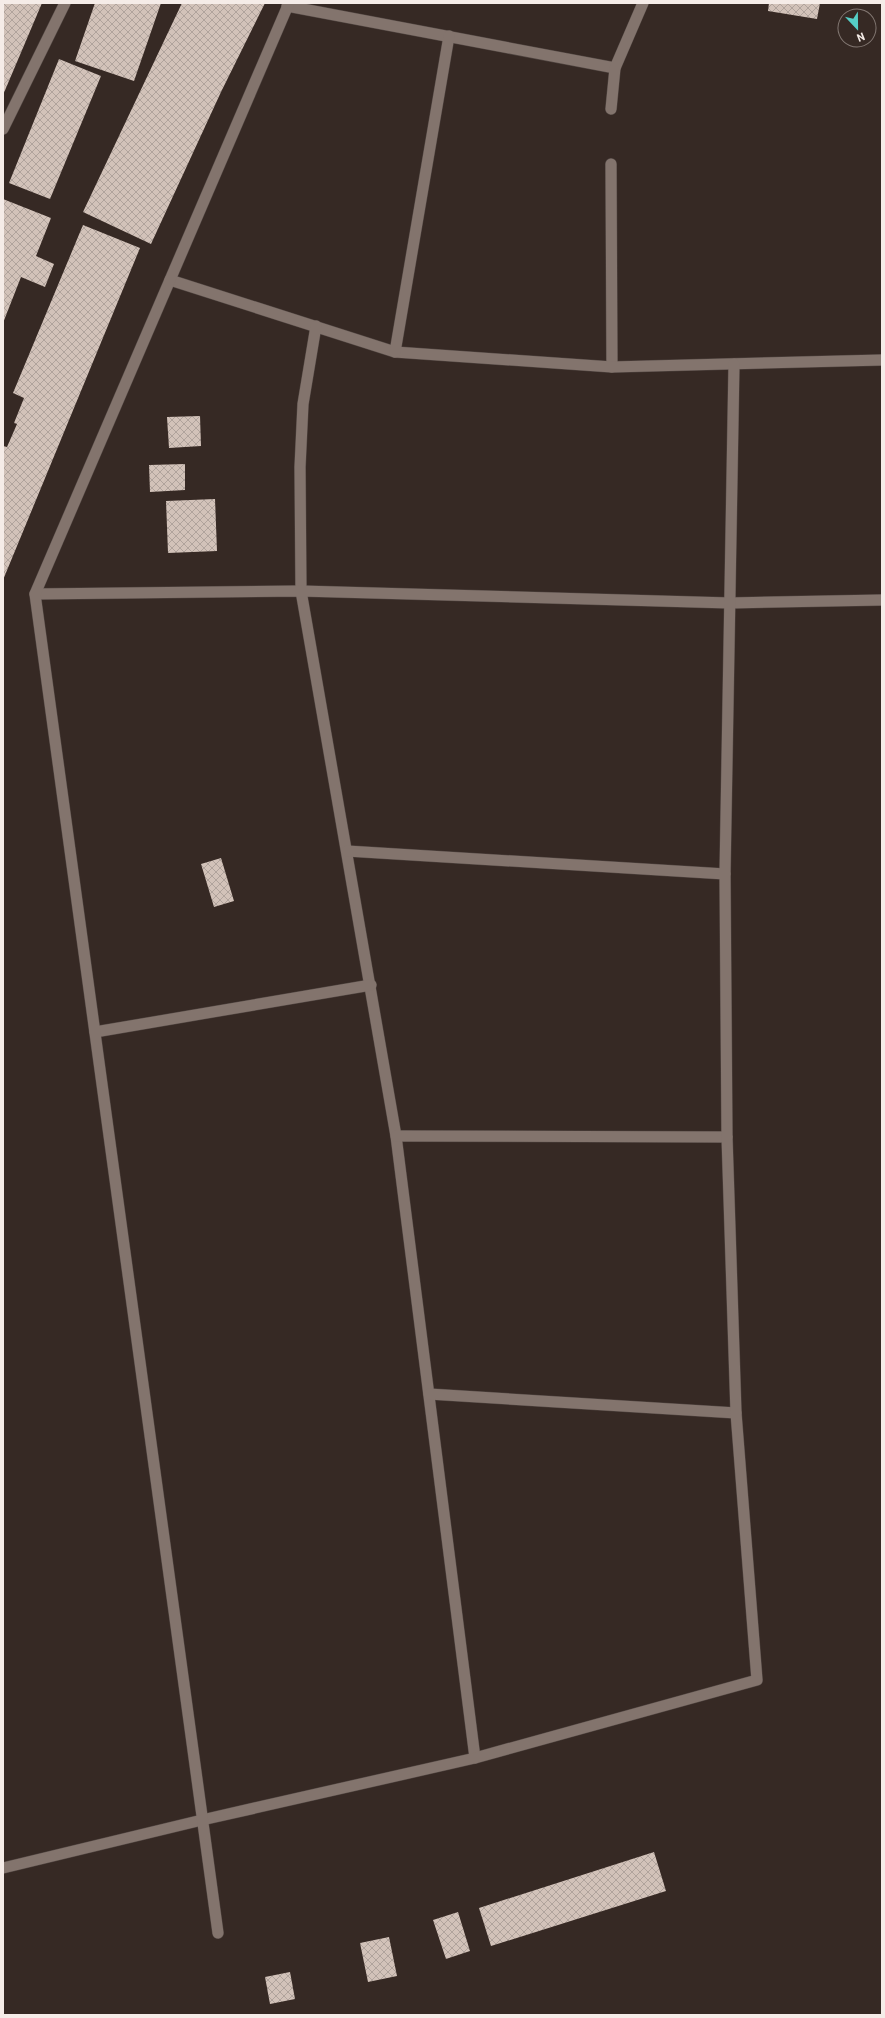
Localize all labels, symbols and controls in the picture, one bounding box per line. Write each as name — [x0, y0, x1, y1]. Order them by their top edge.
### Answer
north arrow — [837, 8, 877, 48]
text: N — [855, 30, 867, 45]

